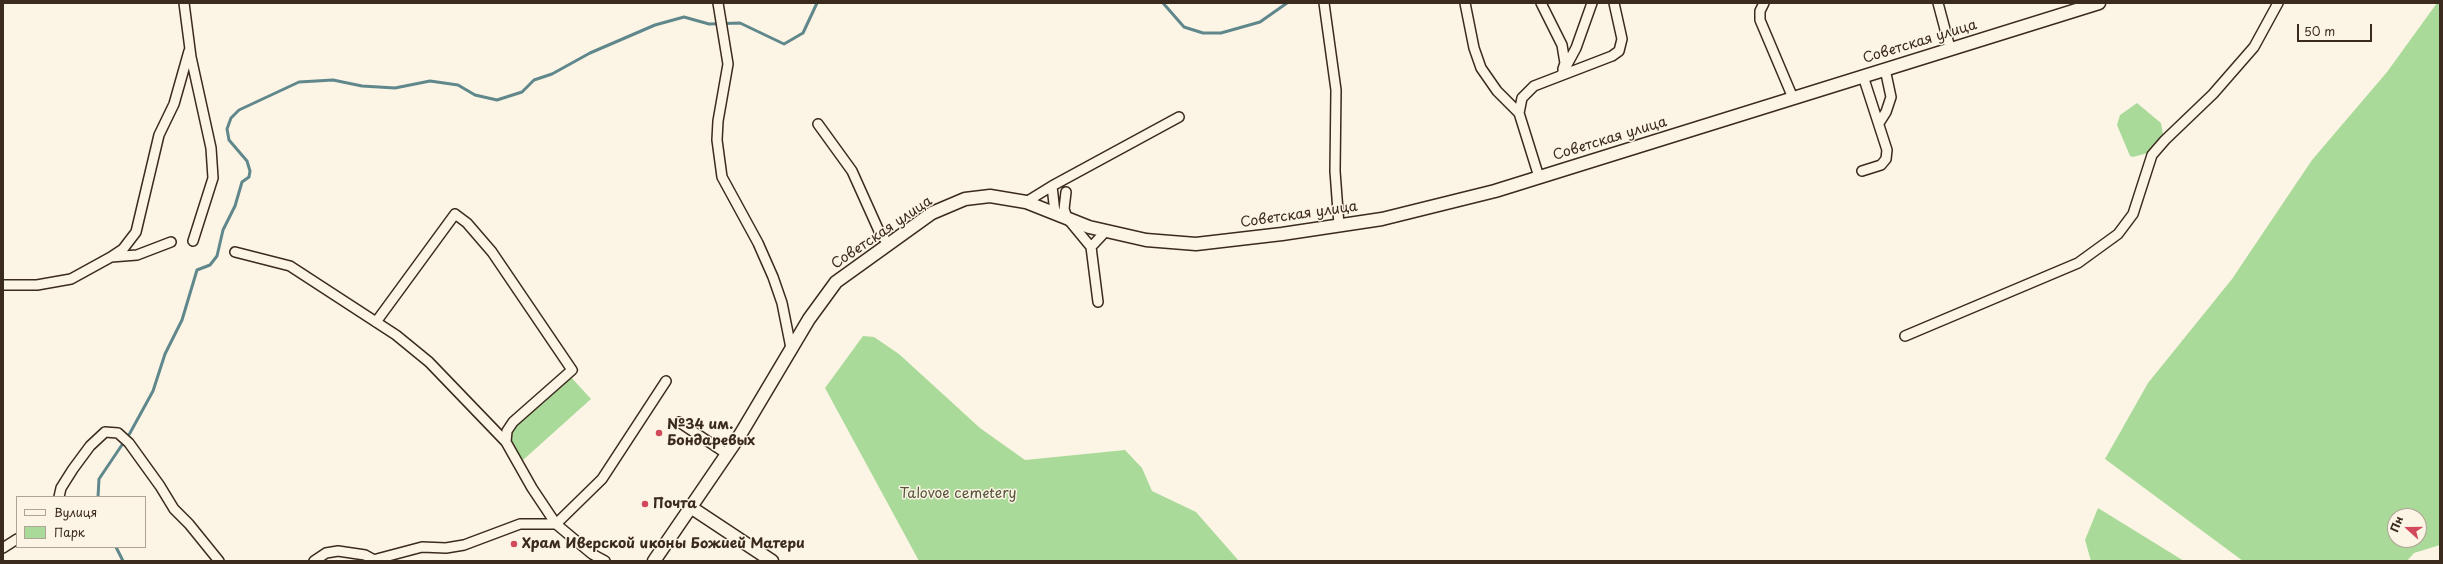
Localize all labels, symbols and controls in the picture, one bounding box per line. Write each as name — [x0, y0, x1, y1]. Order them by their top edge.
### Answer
scale bar — [2299, 16, 2374, 42]
street label: Советская улица — [1861, 17, 1979, 67]
text: 50 m — [2304, 22, 2335, 40]
street label: Советская улица — [1551, 114, 1669, 164]
street label: Советская улица — [828, 193, 936, 273]
street label: Советская улица — [1239, 198, 1359, 232]
place label: №34 им. Бондаревых — [667, 417, 755, 450]
marker: №34 им. Бондаревых — [654, 428, 664, 438]
park label: Talovoe cemetery — [899, 486, 1017, 502]
legend — [16, 496, 146, 548]
place label: Почта — [653, 496, 697, 512]
marker: Почта — [640, 499, 650, 509]
text: Вулиця — [54, 503, 97, 521]
north arrow — [2387, 508, 2427, 548]
text: Пн — [2385, 513, 2407, 534]
text: Парк — [54, 523, 85, 541]
place label: Храм Иверской иконы Божией Матери — [522, 536, 805, 552]
marker: Храм Иверской иконы Божией Матери — [509, 539, 519, 549]

